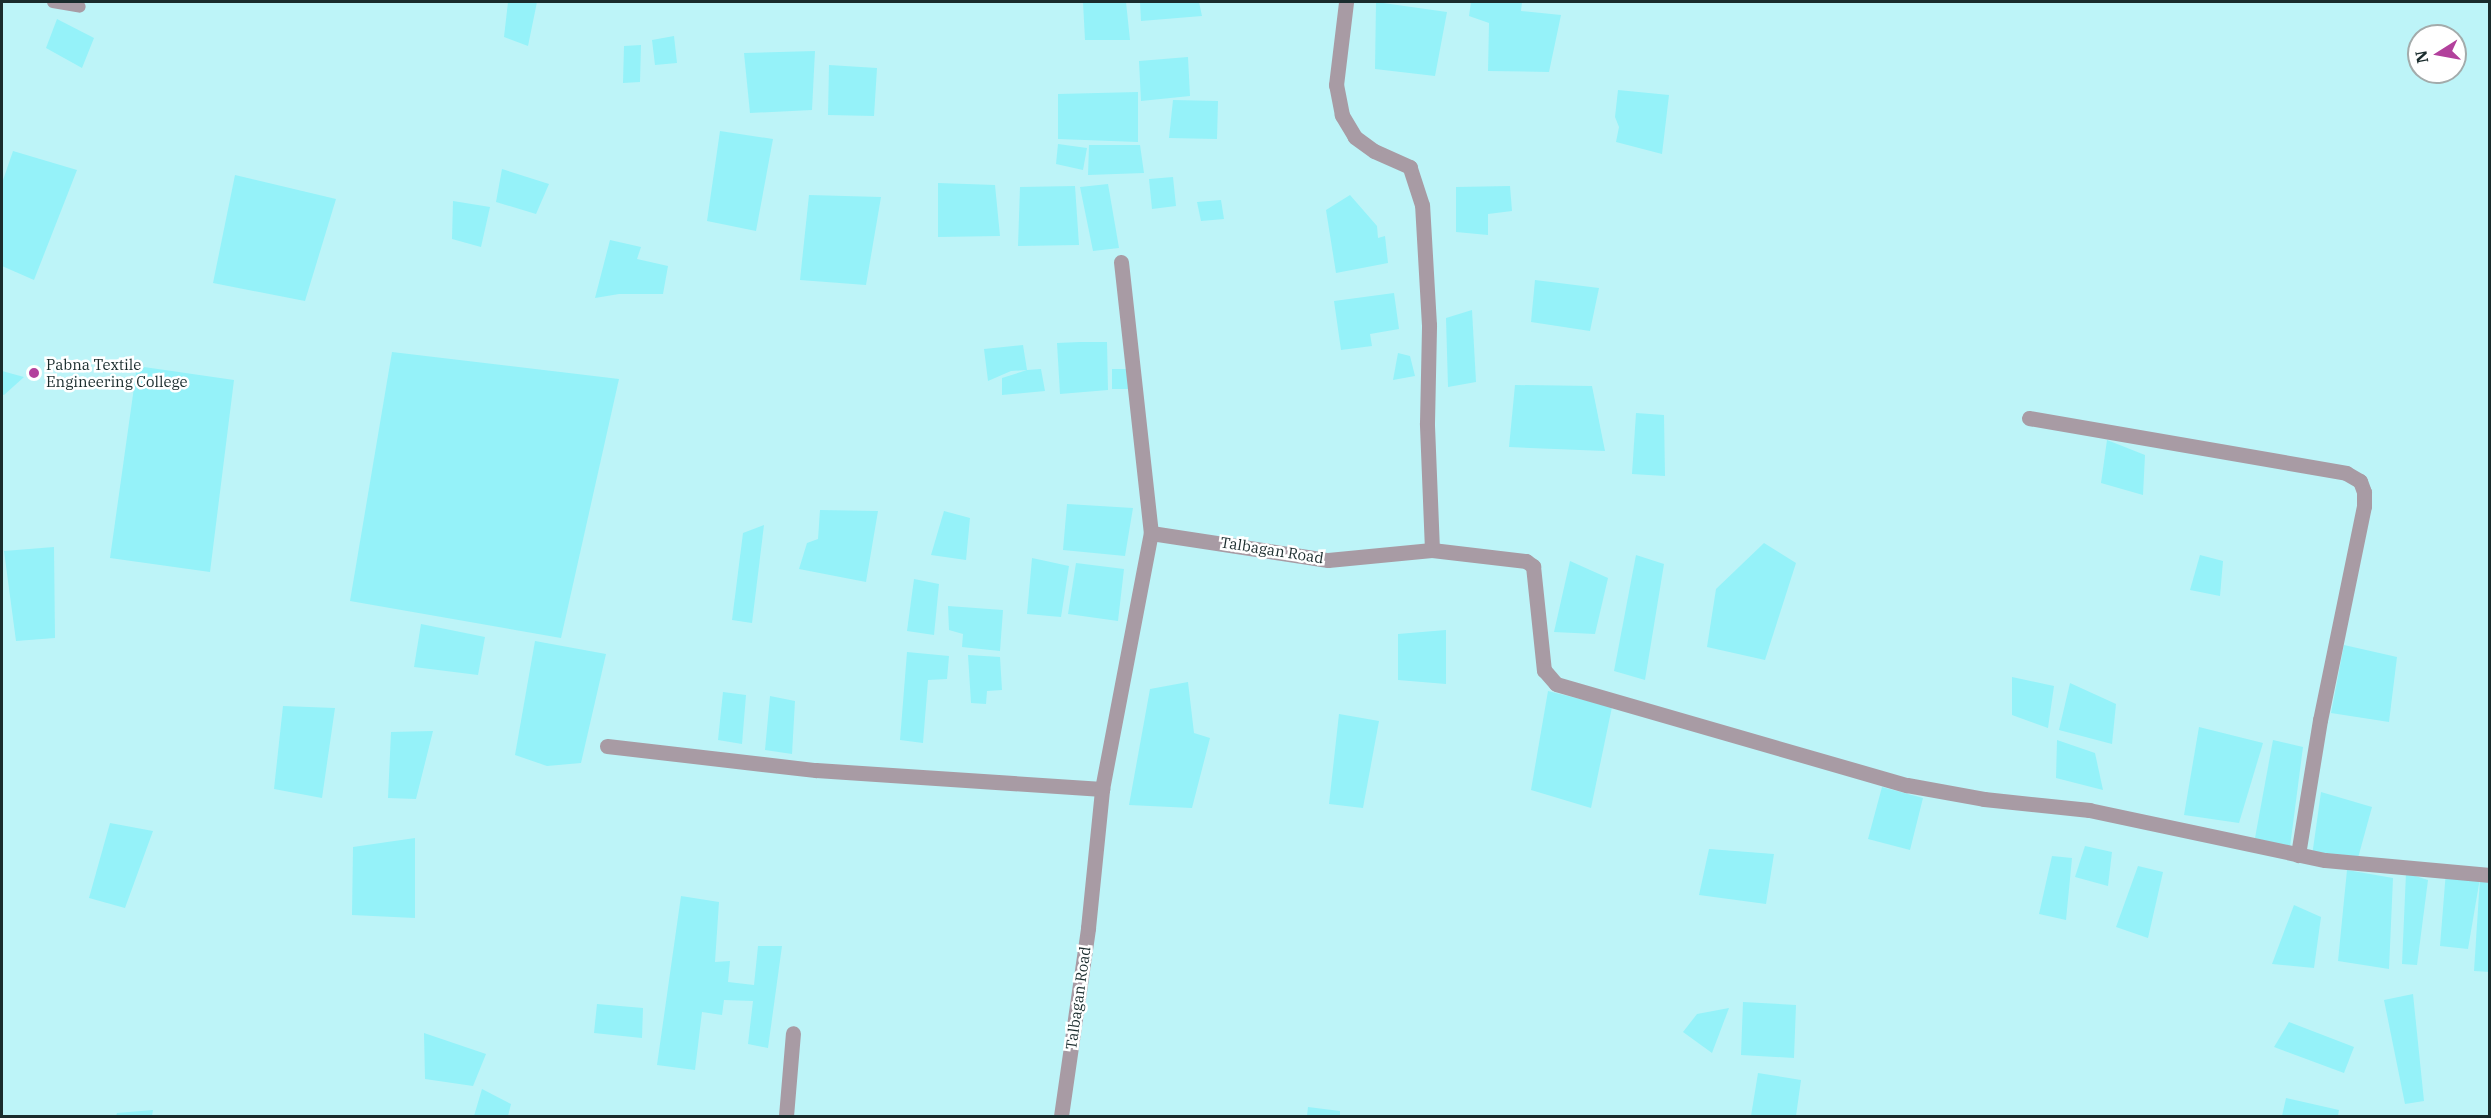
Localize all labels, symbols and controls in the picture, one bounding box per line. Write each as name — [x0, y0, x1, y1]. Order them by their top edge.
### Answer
north arrow — [2407, 24, 2467, 84]
text: N — [2410, 49, 2432, 65]
place label: Pabna Textile Engineering College — [46, 355, 188, 390]
marker: Pabna Textile Engineering College — [27, 366, 41, 380]
street label: Talbagan Road — [1219, 533, 1325, 567]
street label: Talbagan Road — [1062, 945, 1094, 1051]

